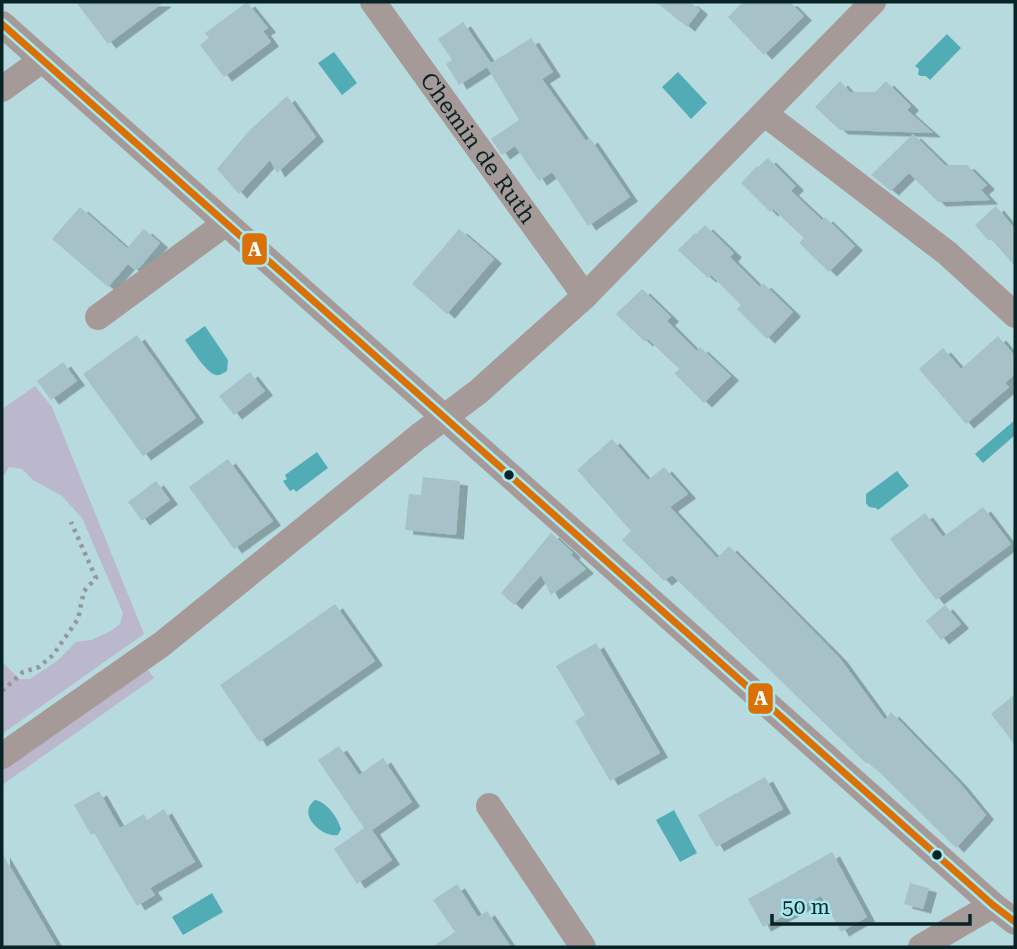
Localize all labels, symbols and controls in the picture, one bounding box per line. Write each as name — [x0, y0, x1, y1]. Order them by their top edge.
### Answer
street label: Chemin de Ruth — [415, 67, 542, 229]
line badge: A — [241, 232, 268, 266]
text: A — [248, 238, 262, 261]
unlabelled marker — [502, 468, 516, 482]
line badge: A — [747, 682, 774, 715]
text: A — [754, 687, 768, 710]
unlabelled marker — [930, 848, 944, 862]
scale bar — [772, 883, 970, 927]
text: 50 m — [782, 895, 830, 919]

